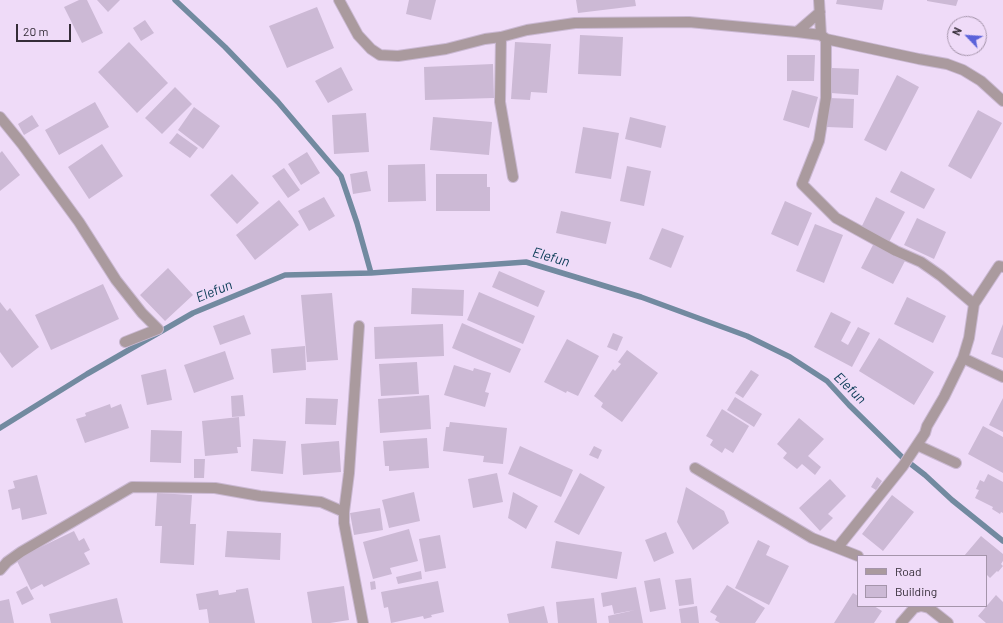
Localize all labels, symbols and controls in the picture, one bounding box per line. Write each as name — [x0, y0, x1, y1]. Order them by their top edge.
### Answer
scale bar — [18, 16, 73, 42]
north arrow — [947, 16, 987, 56]
text: 20 m — [23, 24, 49, 38]
text: N — [949, 25, 964, 37]
water label: Elefun — [530, 244, 572, 270]
water label: Elefun — [193, 276, 235, 306]
water label: Elefun — [831, 369, 869, 407]
legend — [857, 555, 987, 607]
text: Road — [895, 564, 922, 578]
text: Building — [895, 584, 937, 598]

